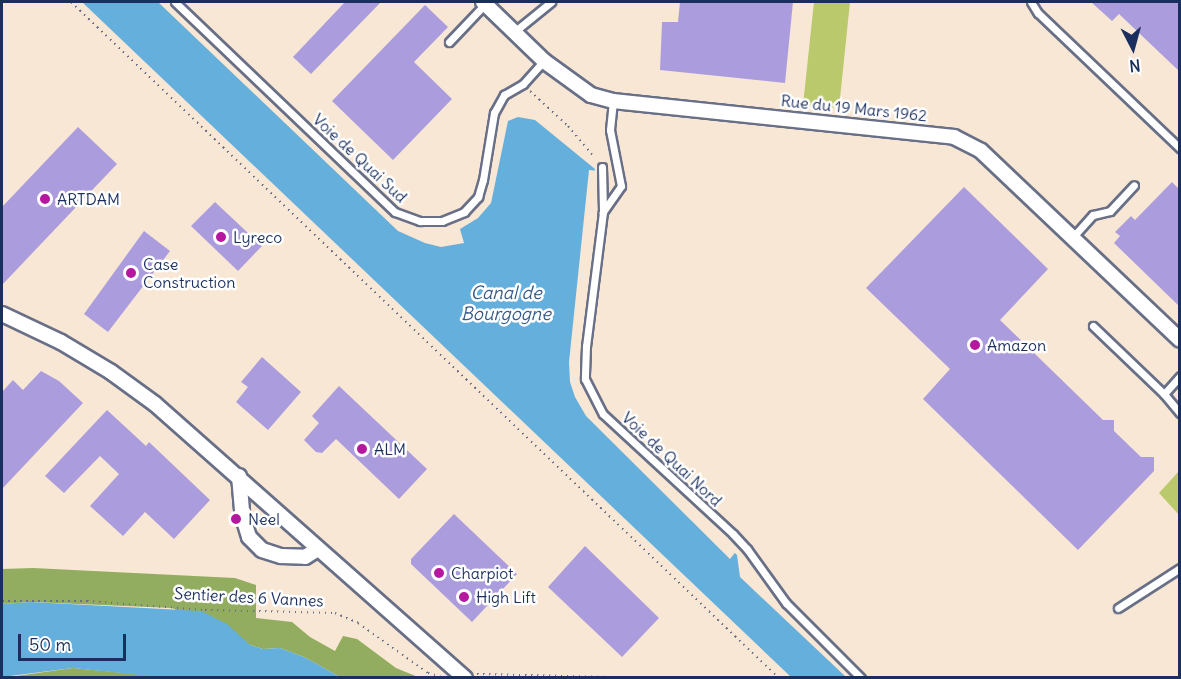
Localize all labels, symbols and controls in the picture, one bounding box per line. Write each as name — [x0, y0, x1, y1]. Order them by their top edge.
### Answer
north arrow — [1103, 18, 1163, 78]
text: N — [1128, 55, 1141, 76]
street label: Rue du 19 Mars 1962 — [780, 91, 928, 125]
street label: Voie de Quai Sud — [309, 110, 411, 206]
place label: ARTDAM — [57, 189, 120, 209]
marker: ARTDAM — [38, 192, 52, 206]
place label: Lyreco — [233, 227, 282, 247]
marker: Lyreco — [214, 230, 228, 244]
place label: Case Construction — [143, 254, 235, 292]
marker: Case Construction — [124, 266, 138, 280]
water label: Canal de Bourgogne — [461, 283, 551, 326]
place label: Amazon — [987, 335, 1046, 355]
marker: Amazon — [968, 338, 982, 352]
street label: Voie de Quai Nord — [618, 408, 726, 510]
place label: ALM — [374, 439, 406, 459]
marker: ALM — [355, 442, 369, 456]
place label: Neel — [248, 509, 280, 529]
marker: Neel — [229, 512, 243, 526]
place label: Charpiot — [451, 563, 513, 583]
marker: Charpiot — [432, 566, 446, 580]
street label: Sentier des 6 Vannes — [174, 583, 324, 611]
place label: High Lift — [476, 587, 536, 607]
marker: High Lift — [457, 590, 471, 604]
scale bar — [21, 622, 129, 660]
text: 50 m — [29, 633, 71, 656]

